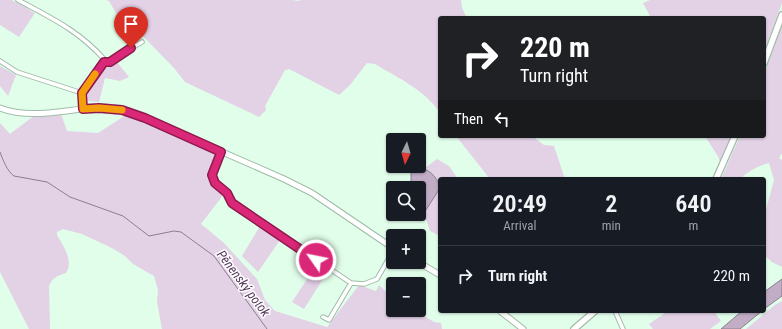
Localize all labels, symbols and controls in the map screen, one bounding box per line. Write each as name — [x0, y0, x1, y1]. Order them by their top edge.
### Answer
pin — [114, 7.0, 148, 48]
icon: arrive — [120, 13, 142, 35]
text: 220 m — [520, 31, 590, 64]
icon: right — [454, 32, 506, 84]
text: Turn right — [520, 65, 588, 86]
icon: left — [491, 108, 513, 130]
text: Then — [454, 110, 483, 128]
north arrow — [386, 133, 426, 173]
map controls — [386, 133, 426, 317]
button: search — [386, 181, 426, 221]
text: 20:49 — [493, 190, 547, 218]
text: 2 — [605, 190, 617, 218]
text: 640 — [675, 190, 711, 218]
text: Arrival — [503, 218, 536, 233]
text: min — [602, 218, 621, 233]
text: m — [688, 218, 698, 233]
button: + — [386, 229, 426, 269]
position arrow — [295, 239, 337, 281]
water label: Pěnenský potok — [214, 247, 273, 320]
icon: right — [454, 265, 476, 287]
text: Turn right — [488, 267, 547, 285]
text: 220 m — [713, 267, 750, 285]
button: − — [386, 277, 426, 317]

